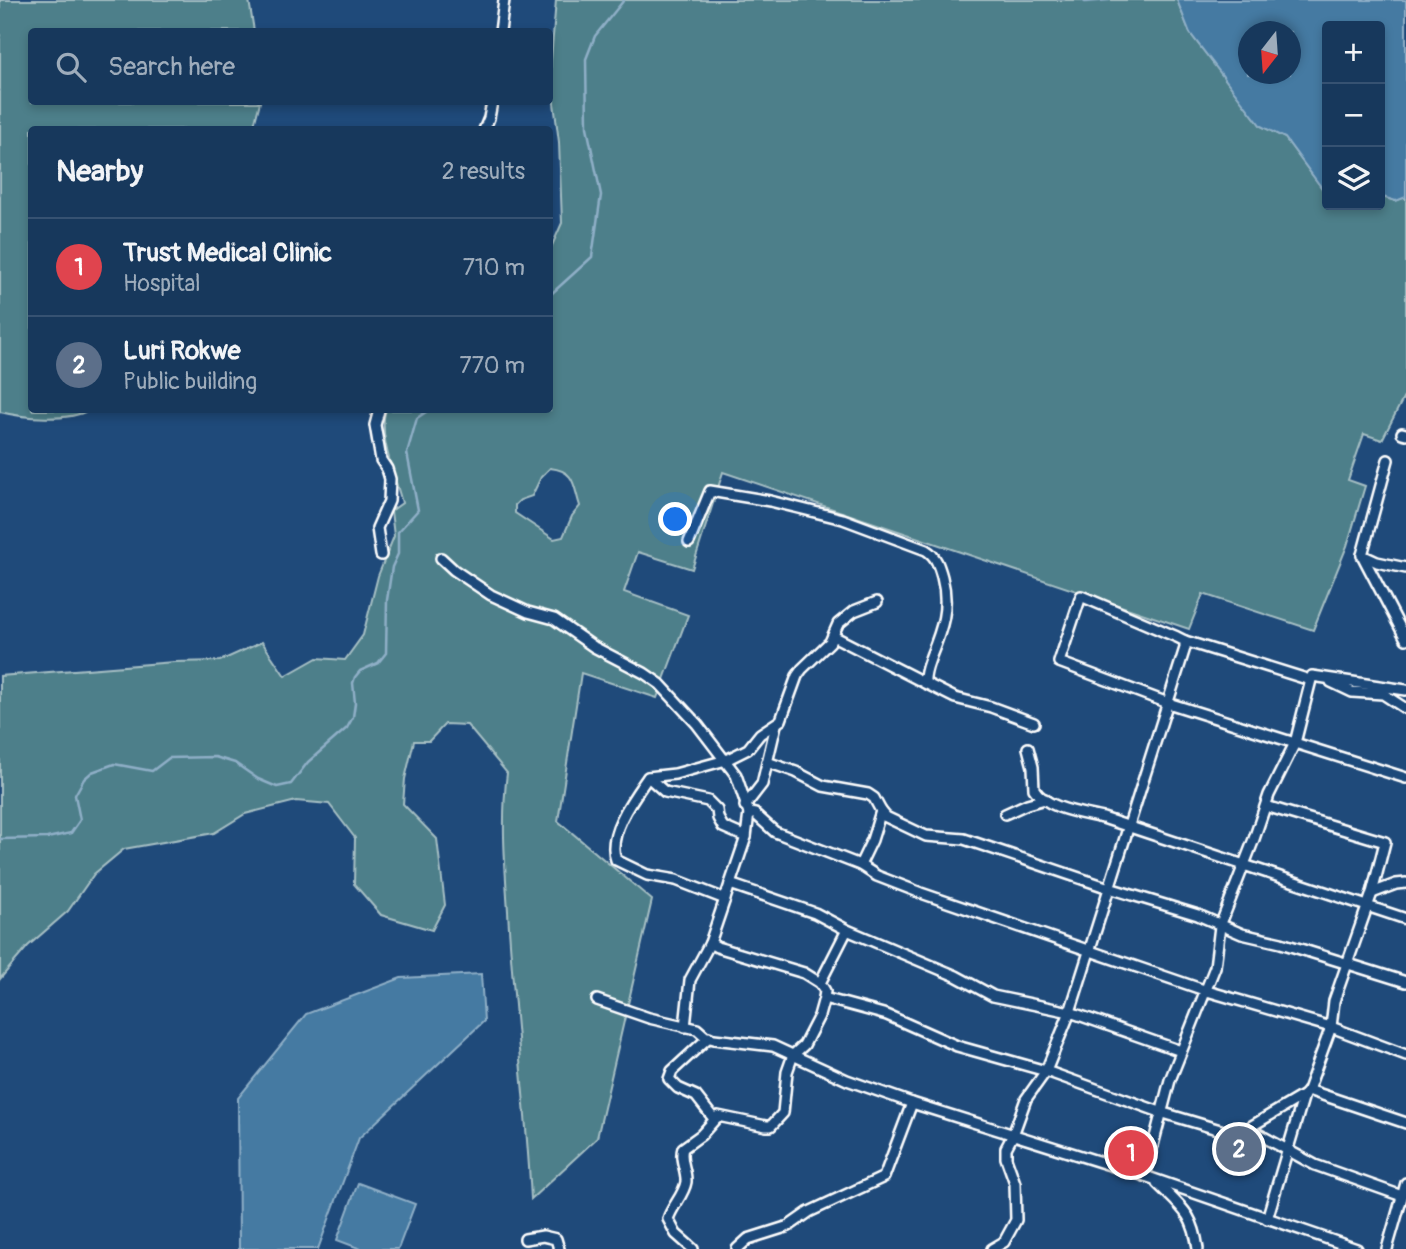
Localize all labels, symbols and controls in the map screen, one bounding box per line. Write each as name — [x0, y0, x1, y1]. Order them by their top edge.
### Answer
north arrow — [1238, 21, 1301, 84]
map controls — [1322, 21, 1385, 210]
button: + — [1322, 21, 1385, 84]
search box — [28, 28, 553, 105]
icon: search — [52, 48, 90, 86]
text: Search here — [108, 51, 235, 83]
button: − — [1322, 84, 1385, 147]
button: layers — [1322, 147, 1385, 210]
text: Nearby — [56, 153, 143, 190]
text: 2 results — [442, 157, 525, 186]
text: Trust Medical Clinic — [123, 237, 332, 269]
text: 1 — [75, 253, 84, 282]
text: 710 m — [463, 253, 525, 282]
text: Hospital — [123, 269, 201, 298]
text: Luri Rokwe — [123, 335, 241, 367]
text: 2 — [73, 351, 85, 380]
text: 770 m — [460, 351, 525, 380]
text: Public building — [123, 367, 257, 396]
your location — [658, 502, 692, 536]
pin: 2 — [1216, 1123, 1262, 1175]
pin: 1 — [1108, 1127, 1154, 1179]

